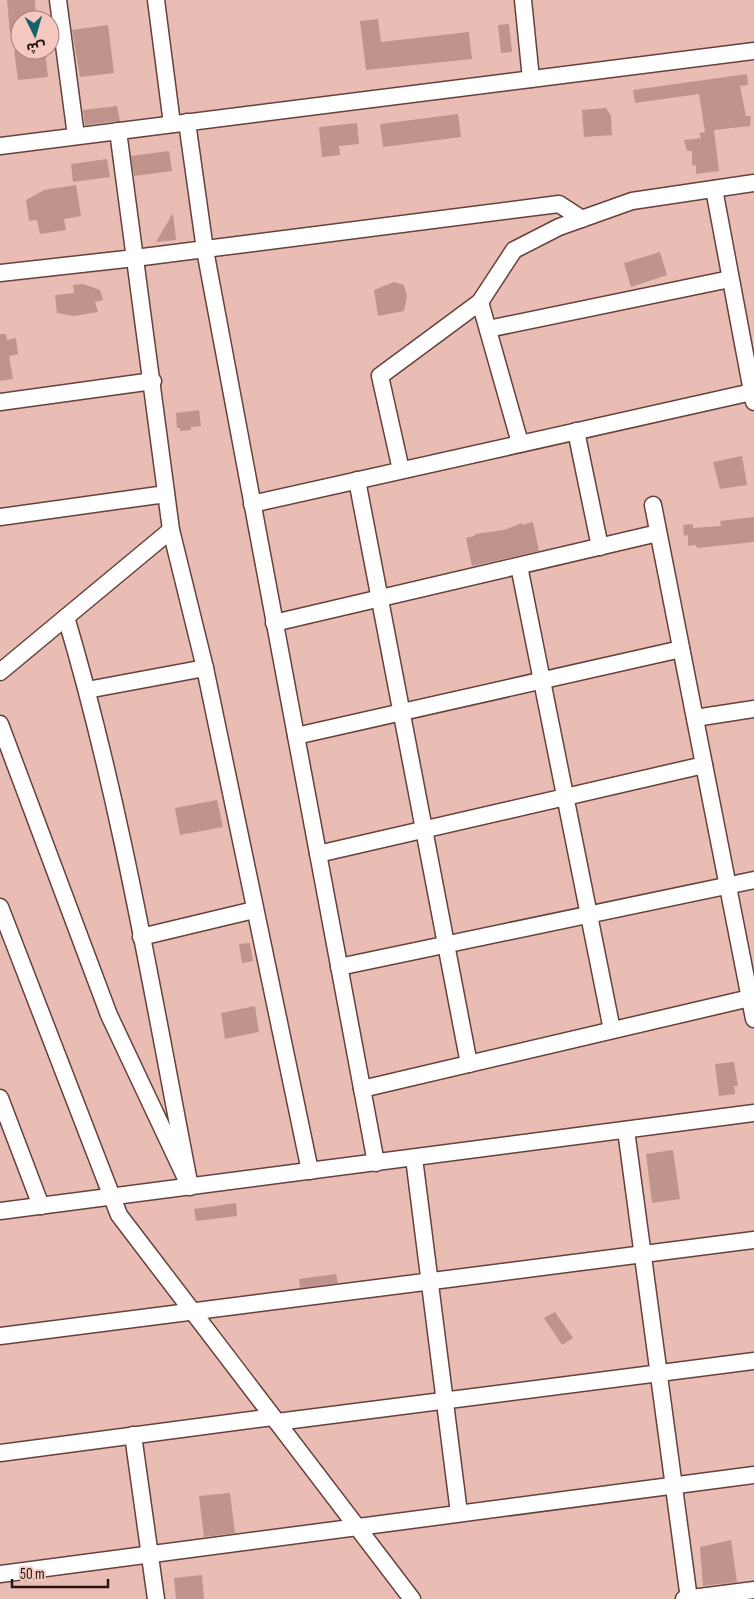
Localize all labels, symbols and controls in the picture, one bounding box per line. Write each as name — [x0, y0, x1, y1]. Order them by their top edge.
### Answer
north arrow — [10, 10, 60, 60]
text: ش — [26, 38, 46, 57]
scale bar — [12, 1556, 109, 1588]
text: 50 m — [20, 1565, 45, 1584]

